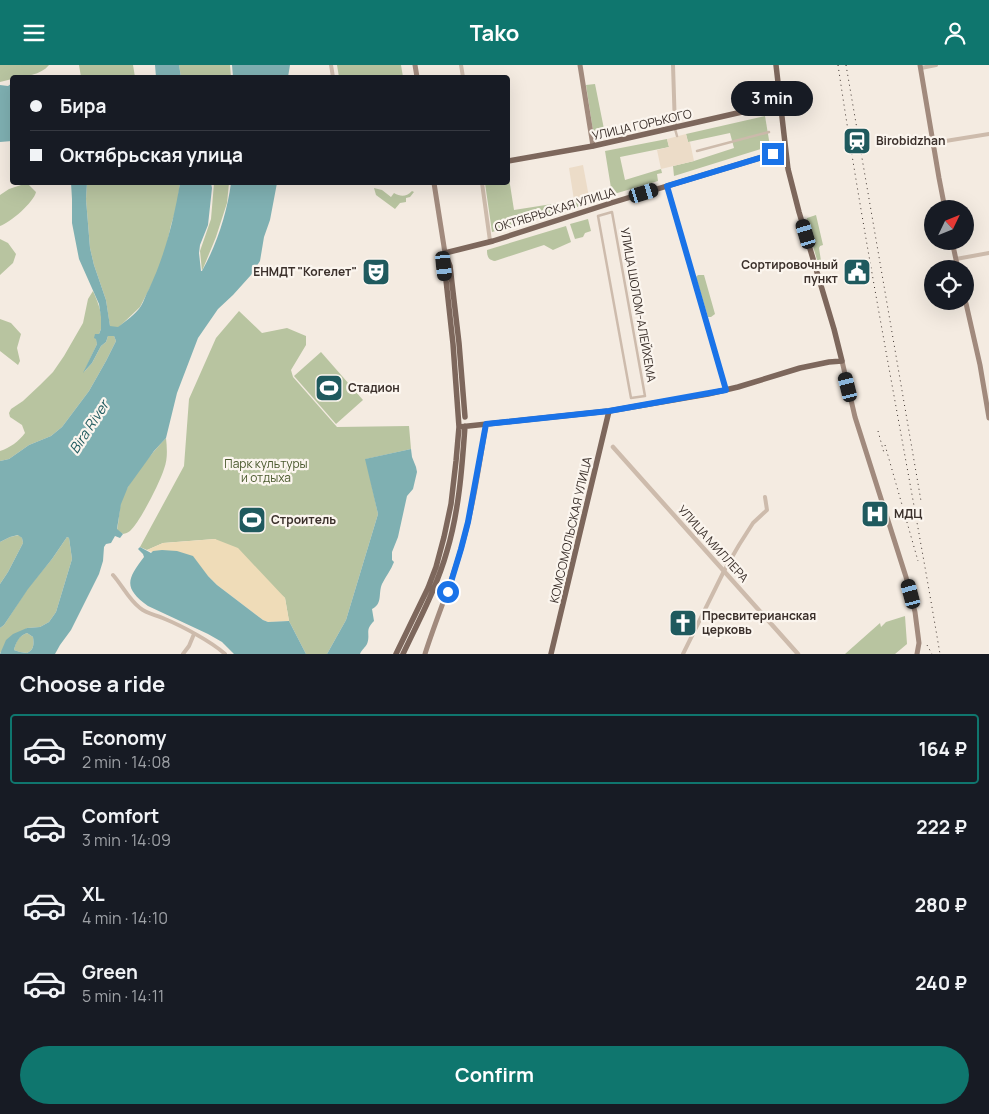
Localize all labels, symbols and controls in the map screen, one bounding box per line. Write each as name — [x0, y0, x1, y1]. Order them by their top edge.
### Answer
text: Tako — [470, 18, 519, 48]
icon: menu — [20, 19, 48, 47]
icon: person — [941, 19, 969, 47]
callout: 3 min — [732, 82, 814, 117]
text: 3 min — [751, 87, 793, 109]
text: Бира — [60, 93, 106, 119]
street label: УЛИЦА ГОРЬКОГО — [590, 105, 694, 144]
station icon: Birobidzhan — [842, 126, 872, 156]
place label: Birobidzhan — [876, 132, 946, 149]
text: Октябрьская улица — [60, 142, 243, 168]
route end — [762, 143, 784, 165]
car — [627, 181, 660, 205]
street label: ОКТЯБРЬСКАЯ УЛИЦА — [493, 183, 618, 236]
north arrow — [924, 200, 974, 250]
map controls — [924, 200, 974, 310]
car — [794, 217, 817, 251]
street label: УЛИЦА ШОЛОМ-АЛЕЙХЕМА — [617, 226, 661, 384]
car — [434, 250, 453, 282]
place label: Сортировочный пункт — [741, 256, 839, 287]
theatre icon: ЕНМДТ "Когелет" — [361, 257, 391, 287]
public building icon: Сортировочный пункт — [842, 257, 872, 287]
button: locate — [924, 260, 974, 310]
place label: ЕНМДТ "Когелет" — [253, 263, 357, 280]
car — [837, 371, 858, 403]
sports icon: Стадион — [314, 373, 344, 403]
place label: Стадион — [348, 379, 400, 396]
water label: Bira River — [64, 395, 114, 457]
park label: Парк культуры и отдыха — [224, 455, 308, 486]
street label: КОМСОМОЛЬСКАЯ УЛИЦА — [545, 455, 596, 605]
hospital icon: МДЦ — [860, 499, 890, 529]
street label: УЛИЦА МИЛЛЕРА — [674, 501, 753, 586]
sports icon: Строитель — [237, 505, 267, 535]
place label: МДЦ — [894, 505, 922, 522]
place label: Строитель — [271, 511, 336, 528]
car — [899, 578, 922, 610]
route start — [437, 581, 459, 603]
place label: Пресвитерианская церковь — [702, 607, 816, 638]
church icon: Пресвитерианская церковь — [668, 608, 698, 638]
text: Choose a ride — [20, 669, 165, 699]
text: Economy — [82, 725, 166, 751]
icon: car — [22, 727, 67, 772]
text: 164 ₽ — [918, 736, 967, 762]
text: 2 min · 14:08 — [82, 751, 171, 773]
text: Comfort — [82, 803, 159, 829]
icon: car — [22, 805, 67, 850]
text: 222 ₽ — [916, 814, 967, 840]
text: 3 min · 14:09 — [82, 829, 171, 851]
text: XL — [82, 881, 105, 907]
icon: car — [22, 883, 67, 928]
text: 280 ₽ — [915, 892, 967, 918]
text: 4 min · 14:10 — [82, 907, 168, 929]
text: Green — [82, 959, 138, 985]
icon: car — [22, 961, 67, 1006]
text: 240 ₽ — [915, 970, 967, 996]
text: 5 min · 14:11 — [82, 985, 164, 1007]
button: Confirm — [20, 1046, 969, 1104]

